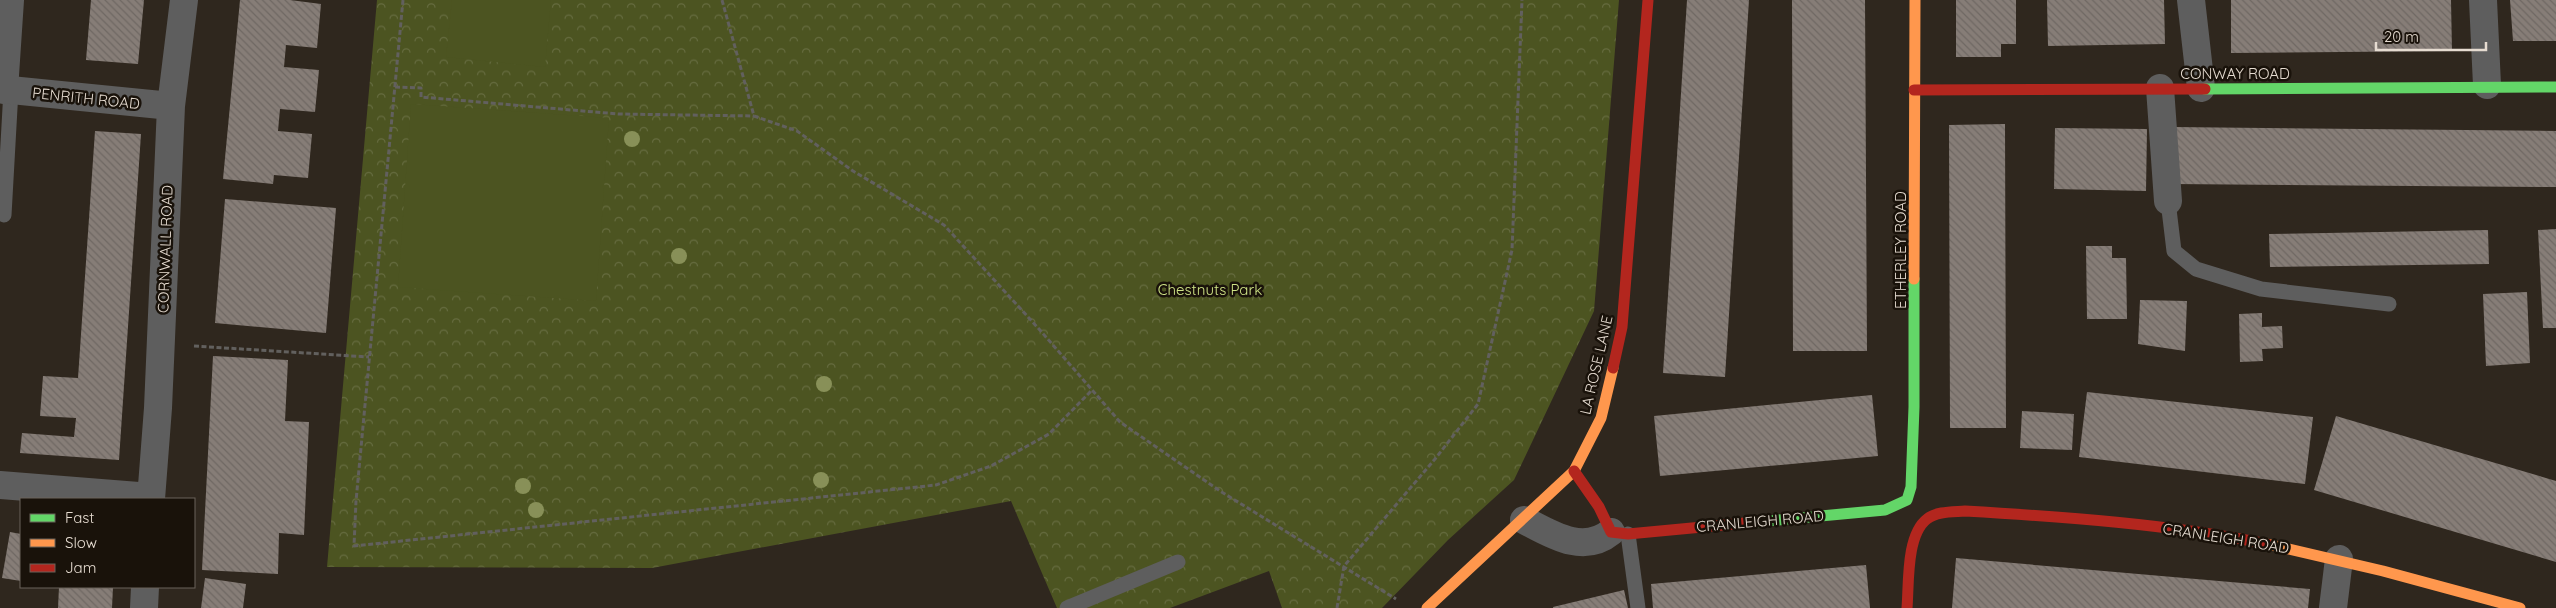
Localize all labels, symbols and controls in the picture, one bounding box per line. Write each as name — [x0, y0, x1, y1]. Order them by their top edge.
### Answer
scale bar — [2376, 20, 2486, 52]
text: 20 m — [2384, 27, 2419, 46]
street label: CONWAY ROAD — [2180, 64, 2290, 83]
street label: PENRITH ROAD — [31, 83, 141, 113]
street label: CORNWALL ROAD — [153, 185, 177, 313]
street label: ETHERLEY ROAD — [1891, 191, 1910, 309]
park label: Chestnuts Park — [1158, 280, 1262, 299]
street label: LA ROSE LANE — [1575, 313, 1617, 417]
legend — [20, 498, 195, 588]
street label: CRANLEIGH ROAD — [1695, 506, 1825, 536]
text: Fast — [65, 508, 94, 527]
street label: CRANLEIGH ROAD — [2161, 519, 2291, 557]
text: Slow — [65, 533, 97, 552]
text: Jam — [65, 558, 96, 577]

